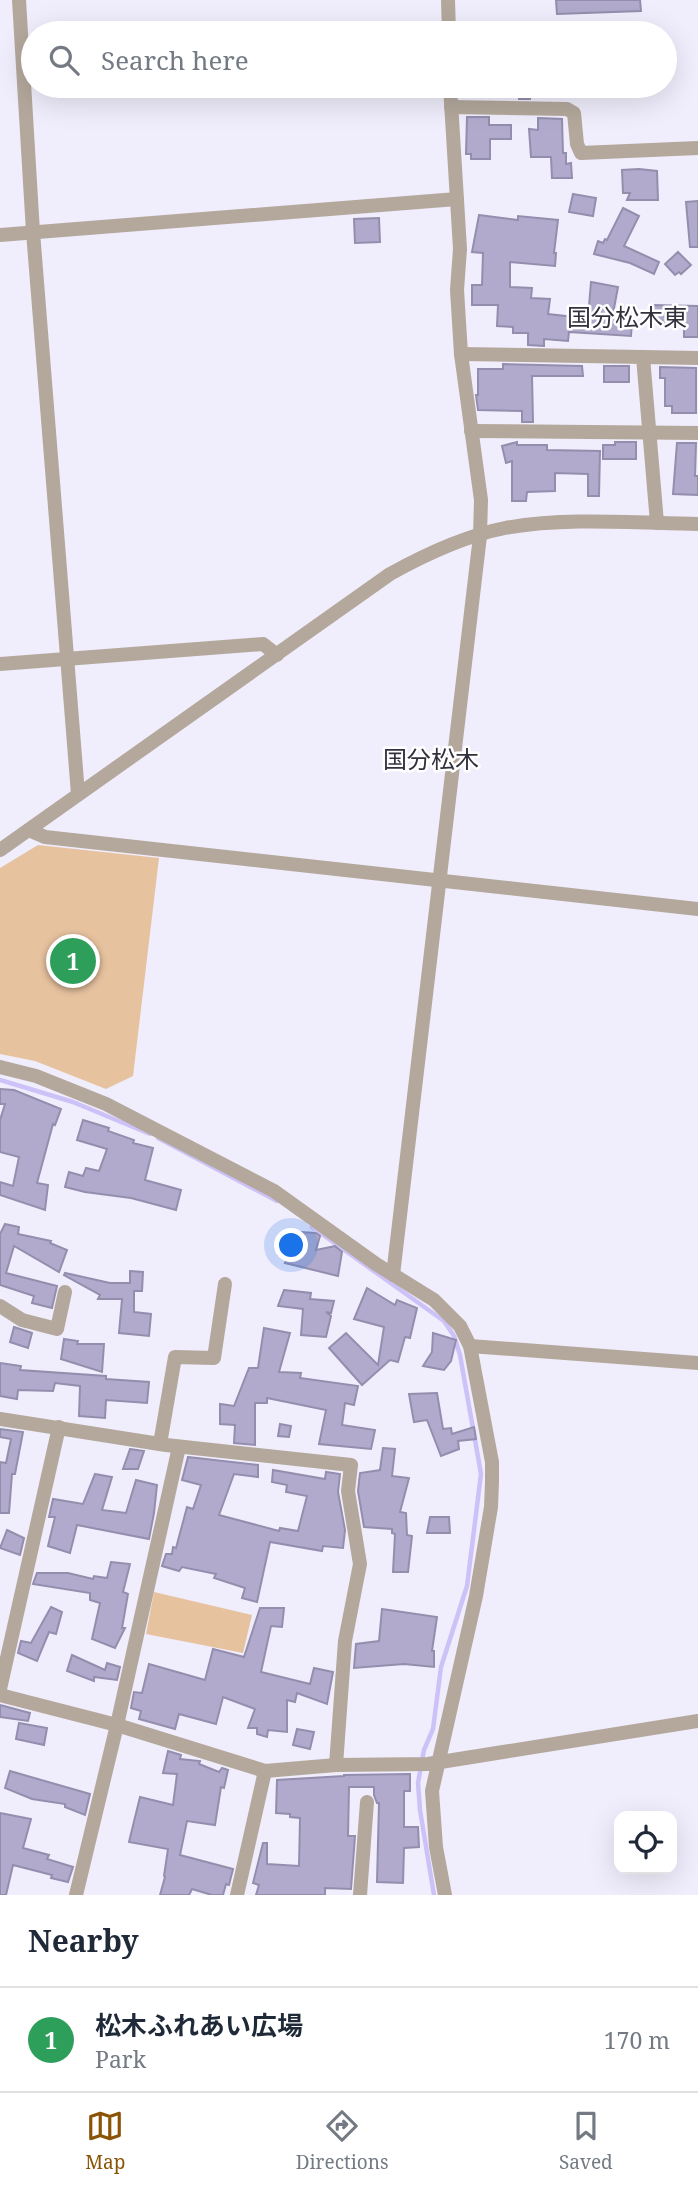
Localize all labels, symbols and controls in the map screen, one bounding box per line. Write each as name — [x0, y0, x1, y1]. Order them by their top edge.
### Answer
search box — [21, 21, 677, 98]
icon: search — [45, 41, 83, 79]
text: Search here — [101, 42, 249, 78]
district label: 国分松木東 — [567, 300, 687, 333]
district label: 国分松木 — [383, 742, 479, 775]
pin: 1 — [50, 935, 96, 987]
your location — [274, 1228, 308, 1262]
map controls — [614, 1811, 677, 1874]
button: locate — [614, 1811, 677, 1874]
text: Nearby — [28, 1920, 139, 1961]
text: 松木ふれあい広場 — [95, 2007, 303, 2043]
text: 1 — [45, 2024, 58, 2056]
text: 170 m — [604, 2024, 670, 2056]
text: Park — [95, 2043, 146, 2075]
tab: Map — [85, 2107, 125, 2175]
tab: Directions — [296, 2107, 389, 2175]
tab: Saved — [559, 2107, 613, 2175]

